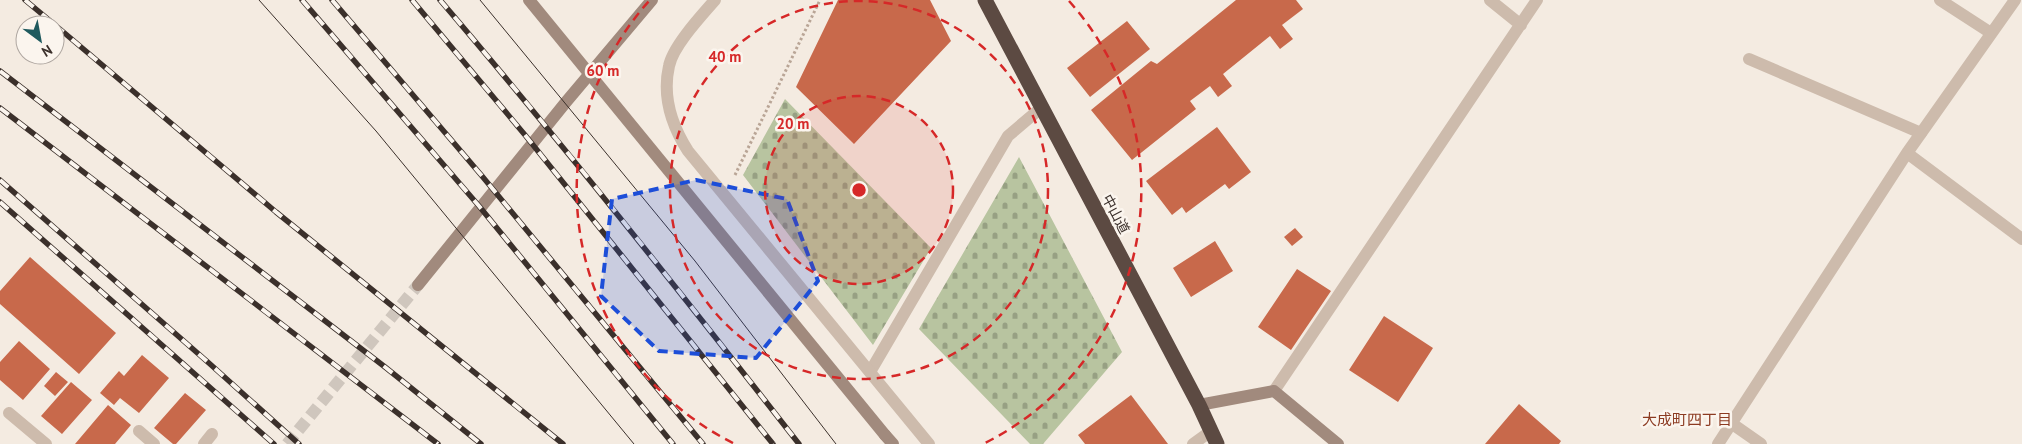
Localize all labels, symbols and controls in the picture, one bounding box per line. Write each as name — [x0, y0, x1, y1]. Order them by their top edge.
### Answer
north arrow — [15, 15, 65, 65]
text: N — [38, 41, 56, 61]
text: 40 m — [709, 47, 741, 66]
text: 60 m — [587, 61, 619, 80]
text: 20 m — [777, 114, 809, 133]
centre of rings — [850, 181, 868, 199]
street label: 中山道 — [1098, 191, 1134, 237]
district label: 大成町四丁目 — [1642, 410, 1732, 429]

